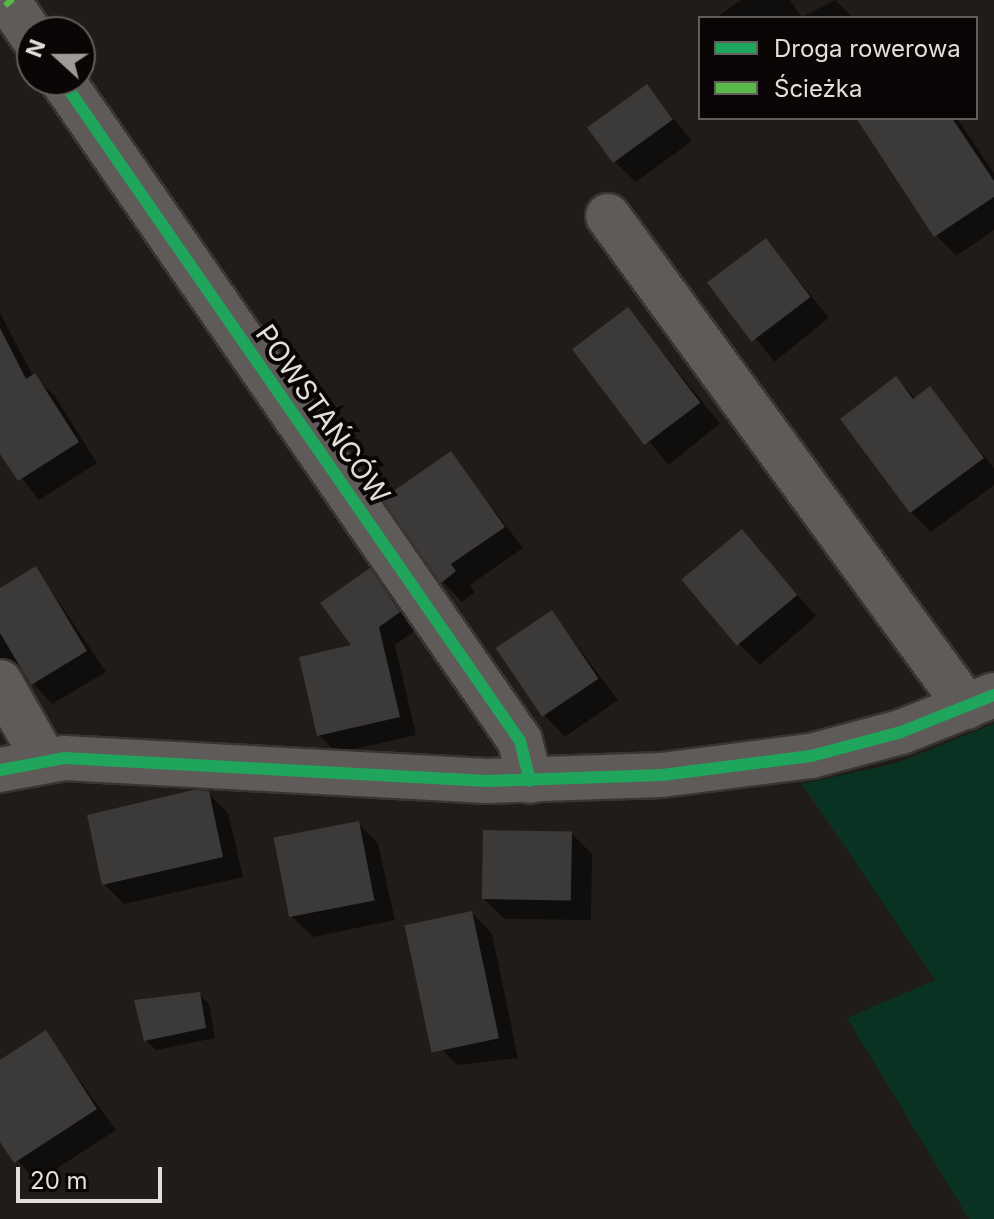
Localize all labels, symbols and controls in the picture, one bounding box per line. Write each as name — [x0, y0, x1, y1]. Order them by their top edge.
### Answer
north arrow — [16, 16, 96, 96]
legend — [698, 16, 978, 120]
text: Droga rowerowa — [774, 34, 961, 63]
text: N — [20, 36, 51, 61]
text: Ścieżka — [774, 74, 862, 103]
street label: POWSTAŃCÓW — [249, 318, 397, 510]
scale bar — [20, 1151, 166, 1201]
text: 20 m — [30, 1166, 88, 1195]

